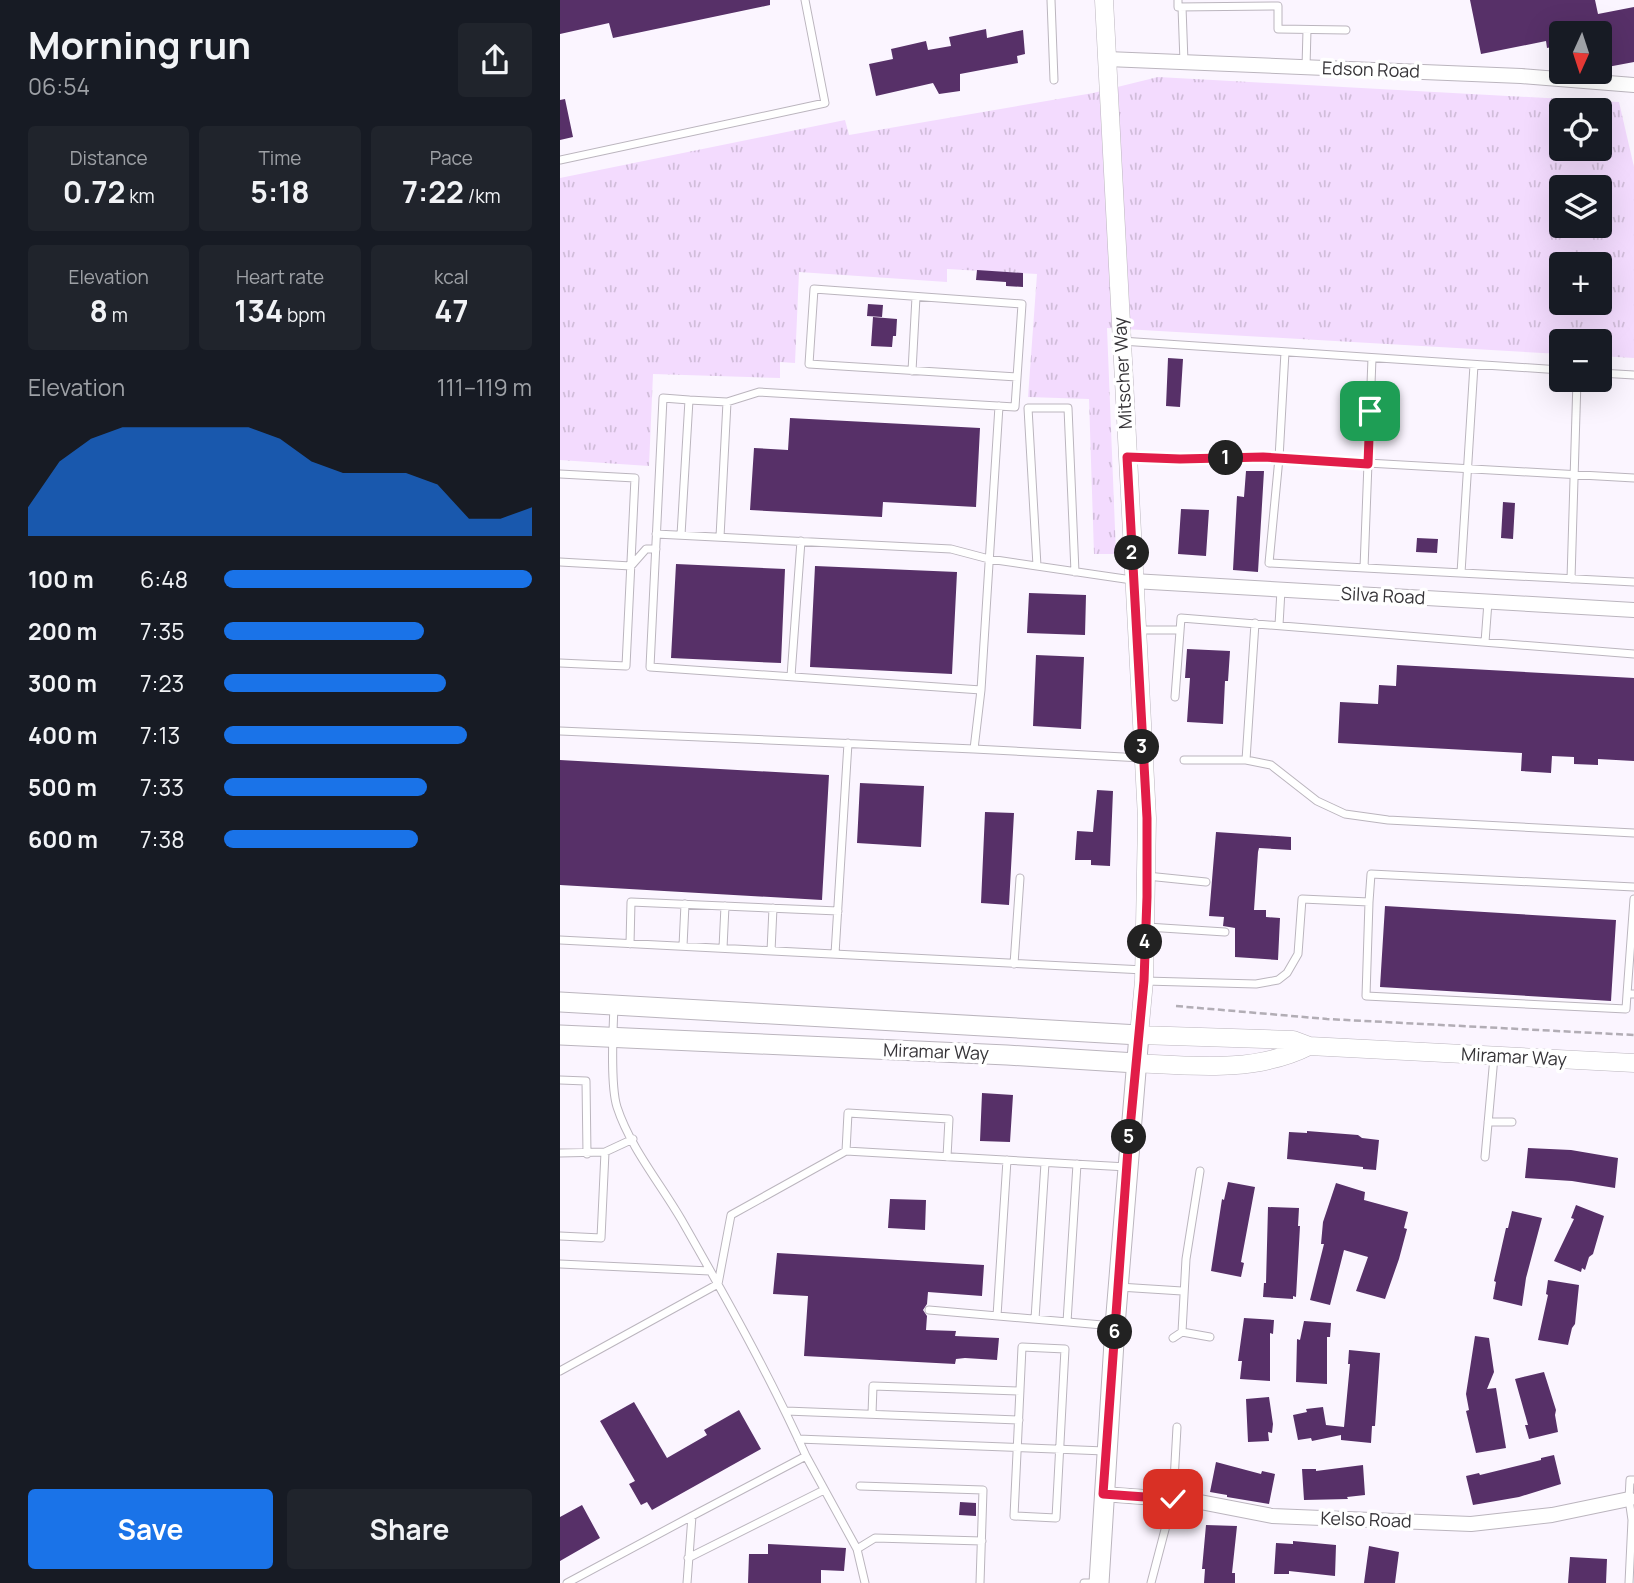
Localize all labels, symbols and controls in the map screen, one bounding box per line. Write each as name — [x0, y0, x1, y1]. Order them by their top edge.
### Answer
text: Morning run — [28, 18, 251, 70]
north arrow — [1549, 21, 1612, 84]
map controls — [1549, 21, 1612, 392]
button: share — [458, 23, 532, 97]
street label: Edson Road — [1322, 55, 1420, 83]
text: 06:54 — [28, 70, 90, 102]
button: locate — [1549, 98, 1612, 161]
text: Distance — [70, 145, 148, 171]
text: Time — [259, 145, 301, 171]
text: Pace — [430, 145, 473, 171]
text: 0.72 — [63, 171, 125, 212]
text: 5:18 — [250, 171, 310, 212]
text: 7:22 — [402, 171, 464, 212]
button: layers — [1549, 175, 1612, 238]
text: km — [125, 183, 155, 209]
text: /km — [464, 183, 501, 209]
button: + — [1549, 252, 1612, 315]
text: Elevation — [69, 264, 149, 290]
text: Heart rate — [236, 264, 324, 290]
text: kcal — [434, 264, 469, 290]
text: 8 — [90, 290, 108, 331]
text: 134 — [234, 290, 283, 331]
text: 47 — [434, 290, 468, 331]
text: m — [108, 302, 128, 328]
text: bpm — [283, 302, 326, 328]
street label: Mitscher Way — [1107, 316, 1137, 430]
button: − — [1549, 329, 1612, 392]
text: Elevation — [28, 371, 125, 403]
text: 111–119 m — [437, 371, 532, 403]
pin — [1340, 381, 1400, 441]
icon: arrive — [1351, 392, 1389, 430]
pin: 1 — [1208, 440, 1244, 476]
text: 1 — [1221, 444, 1230, 470]
pin: 2 — [1114, 536, 1150, 570]
text: 2 — [1126, 539, 1137, 565]
text: 100 m — [28, 563, 94, 595]
text: 6:48 — [140, 563, 188, 595]
street label: Silva Road — [1340, 581, 1426, 609]
text: 200 m — [28, 615, 97, 647]
text: 7:35 — [140, 615, 184, 647]
text: 300 m — [28, 667, 97, 699]
text: 7:23 — [140, 667, 184, 699]
text: 400 m — [28, 719, 98, 751]
text: 7:13 — [140, 719, 180, 751]
pin: 3 — [1124, 730, 1160, 764]
text: 3 — [1136, 733, 1147, 759]
text: 500 m — [28, 771, 97, 803]
text: 7:33 — [140, 771, 184, 803]
text: 600 m — [28, 823, 98, 855]
text: 7:38 — [140, 823, 185, 855]
pin: 4 — [1128, 925, 1162, 960]
text: 4 — [1139, 928, 1150, 954]
street label: Miramar Way — [883, 1037, 990, 1065]
street label: Miramar Way — [1461, 1041, 1568, 1071]
pin: 5 — [1112, 1120, 1146, 1154]
text: 5 — [1123, 1123, 1134, 1149]
pin: 6 — [1098, 1314, 1132, 1350]
text: 6 — [1109, 1318, 1120, 1344]
pin — [1143, 1469, 1203, 1529]
icon: check — [1154, 1480, 1192, 1518]
button: Save — [28, 1489, 273, 1569]
button: Share — [287, 1489, 532, 1569]
street label: Kelso Road — [1320, 1505, 1412, 1533]

